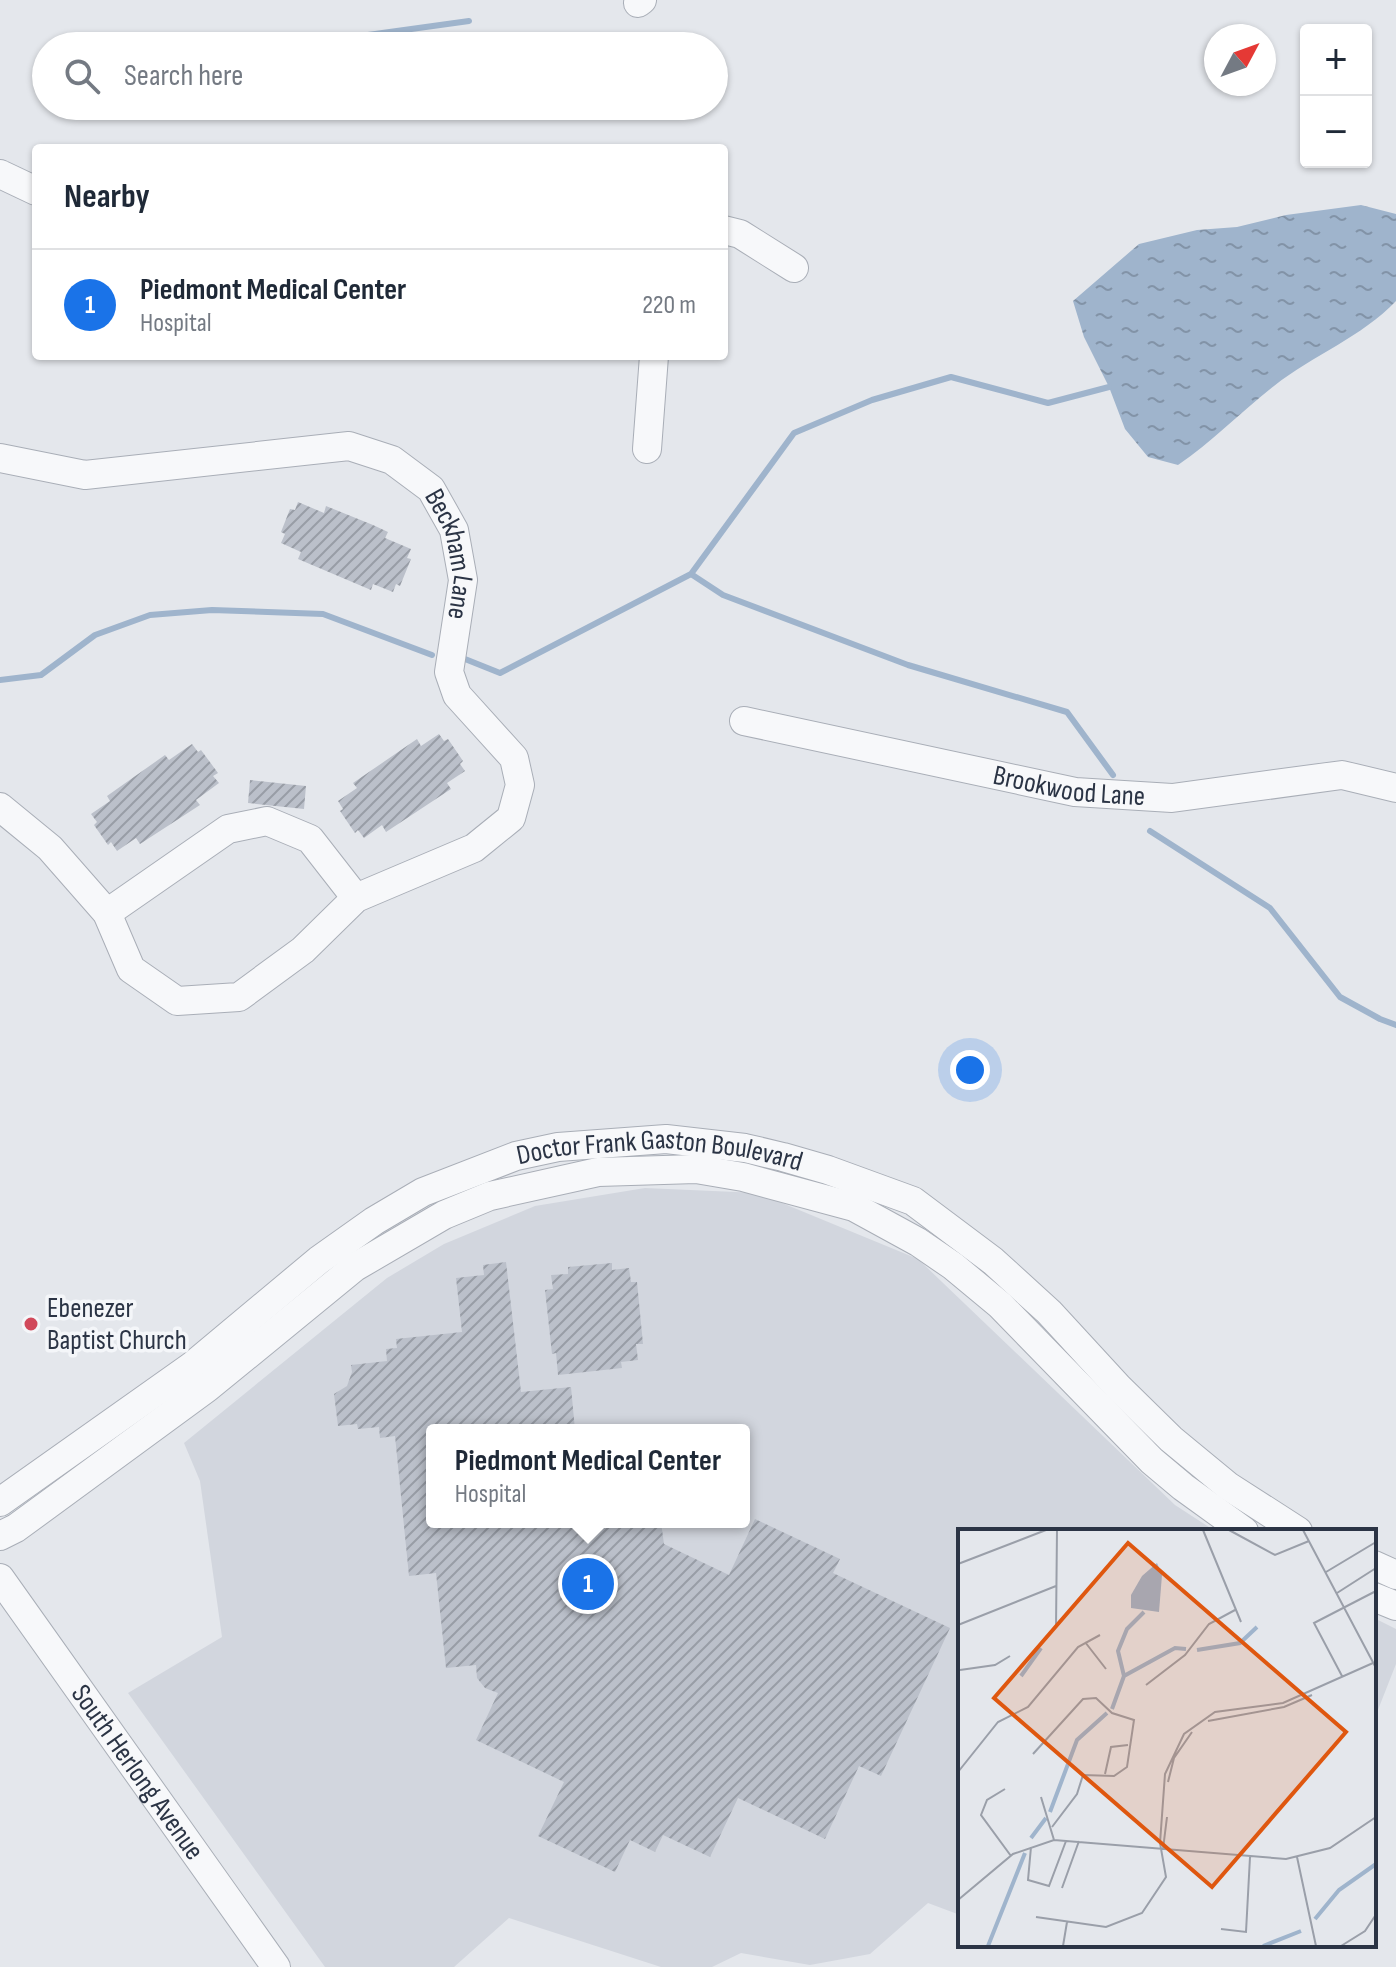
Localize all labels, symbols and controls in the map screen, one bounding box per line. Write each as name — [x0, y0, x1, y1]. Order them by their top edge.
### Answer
north arrow — [1204, 24, 1276, 96]
map controls — [1300, 24, 1372, 168]
button: + — [1300, 24, 1372, 96]
search box — [32, 32, 728, 120]
icon: search — [60, 54, 104, 98]
text: Search here — [124, 58, 243, 94]
button: − — [1300, 96, 1372, 168]
text: Nearby — [64, 176, 150, 217]
text: Piedmont Medical Center — [140, 272, 406, 308]
text: 1 — [85, 290, 95, 321]
text: 220 m — [642, 290, 696, 321]
text: Hospital — [140, 308, 212, 339]
street label: Beckham Lane — [418, 483, 480, 622]
street label: Brookwood Lane — [990, 758, 1146, 813]
your location — [950, 1050, 990, 1090]
street label: Doctor Frank Gaston Boulevard — [513, 1123, 807, 1178]
place label: Ebenezer Baptist Church — [47, 1292, 187, 1357]
marker: Ebenezer Baptist Church — [22, 1315, 40, 1333]
popup — [426, 1424, 750, 1528]
text: Piedmont Medical Center — [455, 1443, 721, 1479]
text: Hospital — [455, 1479, 526, 1510]
inset map — [958, 1529, 1376, 1947]
pin: 1 — [562, 1554, 614, 1614]
street label: South Herlong Avenue — [64, 1678, 211, 1866]

